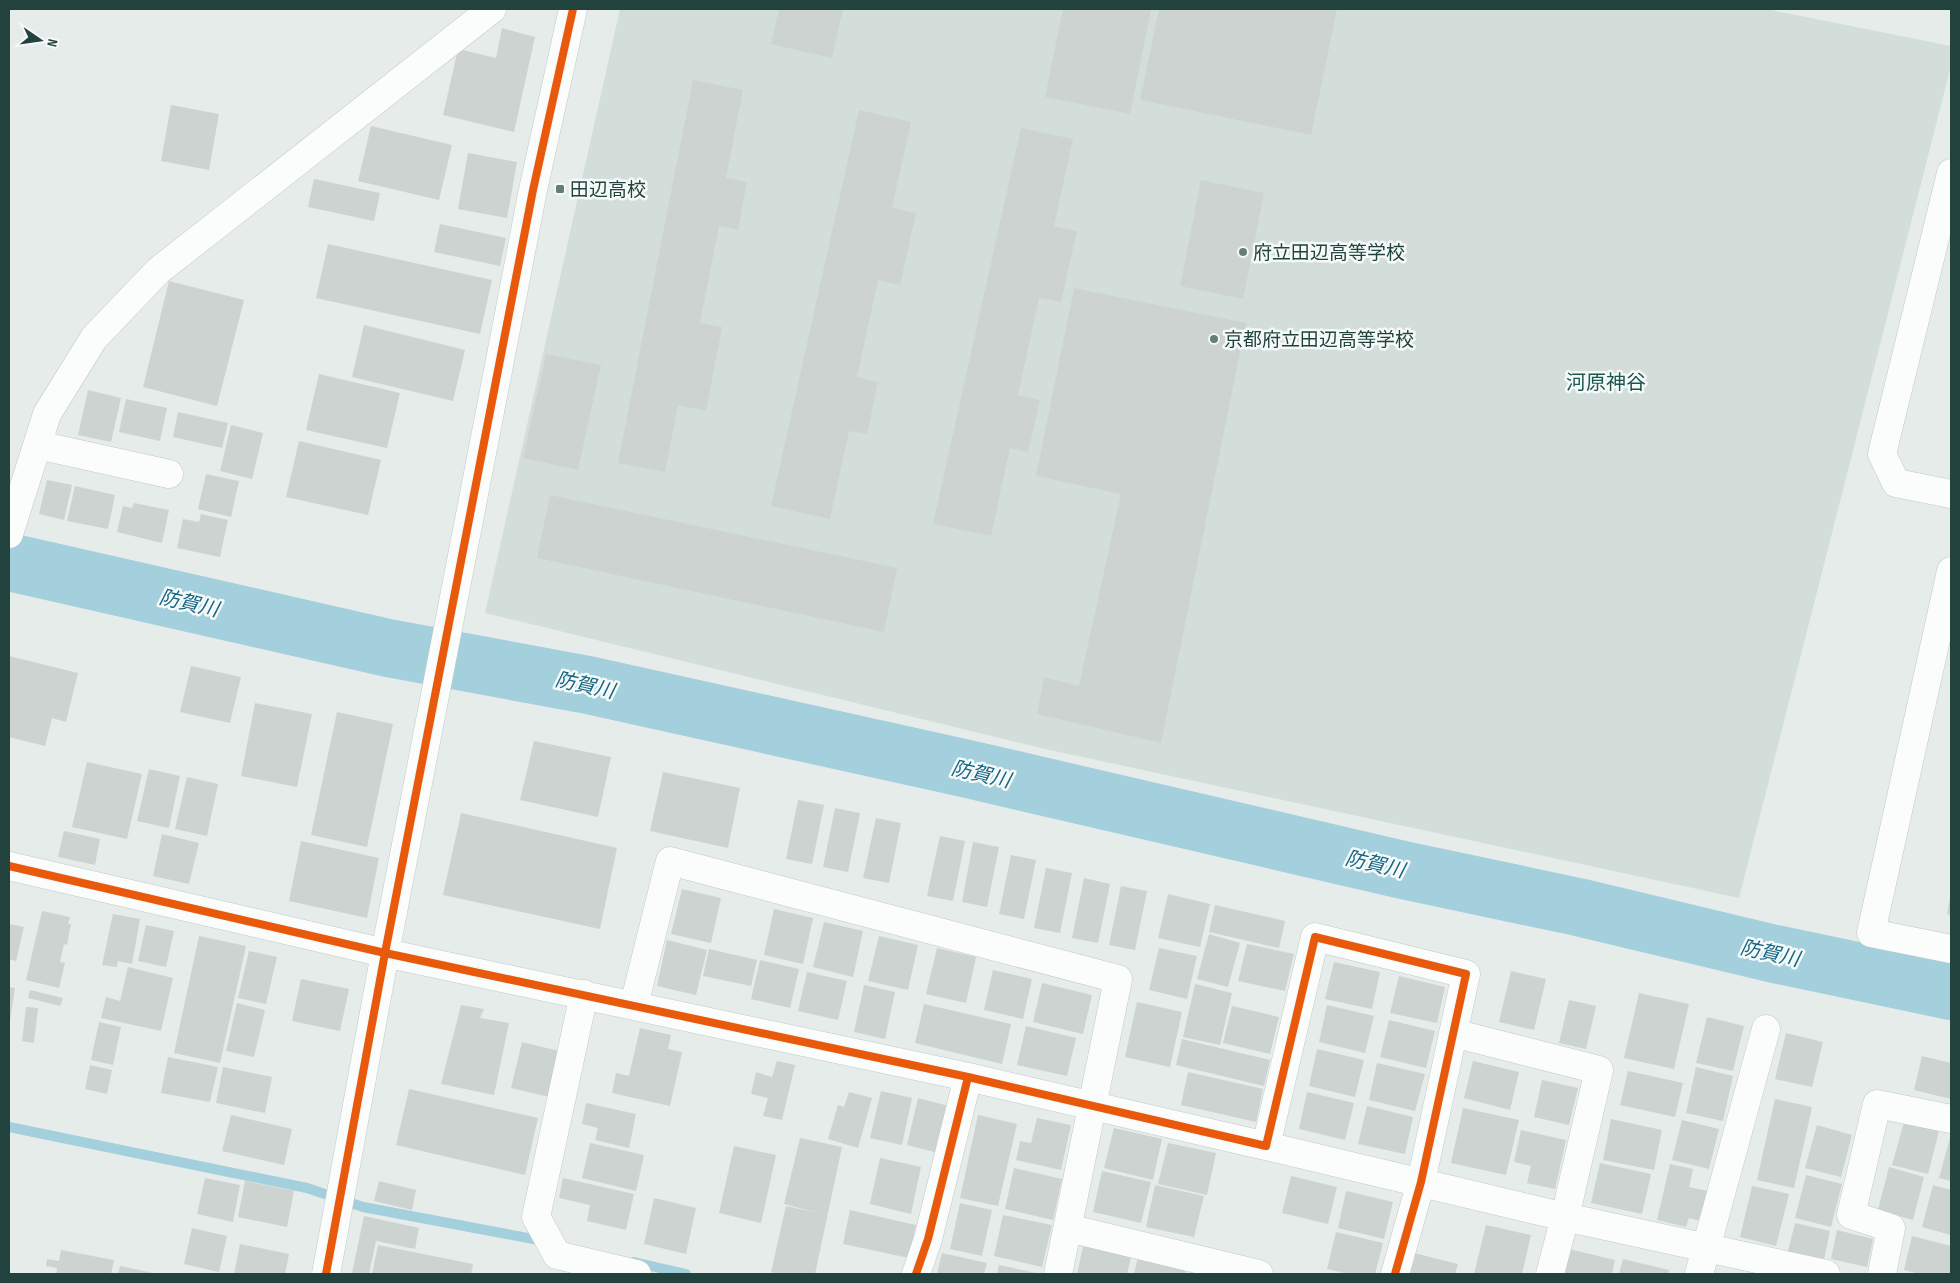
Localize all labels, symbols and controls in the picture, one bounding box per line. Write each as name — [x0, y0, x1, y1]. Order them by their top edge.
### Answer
north arrow — [15, 15, 65, 65]
text: N — [43, 37, 61, 48]
place label: 田辺高校 — [570, 179, 646, 202]
marker: 田辺高校 — [554, 183, 566, 195]
place label: 府立田辺高等学校 — [1253, 242, 1405, 265]
marker: 府立田辺高等学校 — [1237, 246, 1249, 258]
place label: 京都府立田辺高等学校 — [1224, 329, 1414, 352]
marker: 京都府立田辺高等学校 — [1208, 333, 1220, 345]
district label: 河原神谷 — [1566, 371, 1646, 395]
water label: 防賀川 — [157, 586, 223, 623]
water label: 防賀川 — [553, 668, 619, 704]
water label: 防賀川 — [949, 757, 1015, 794]
water label: 防賀川 — [1343, 847, 1409, 884]
water label: 防賀川 — [1738, 936, 1804, 972]

